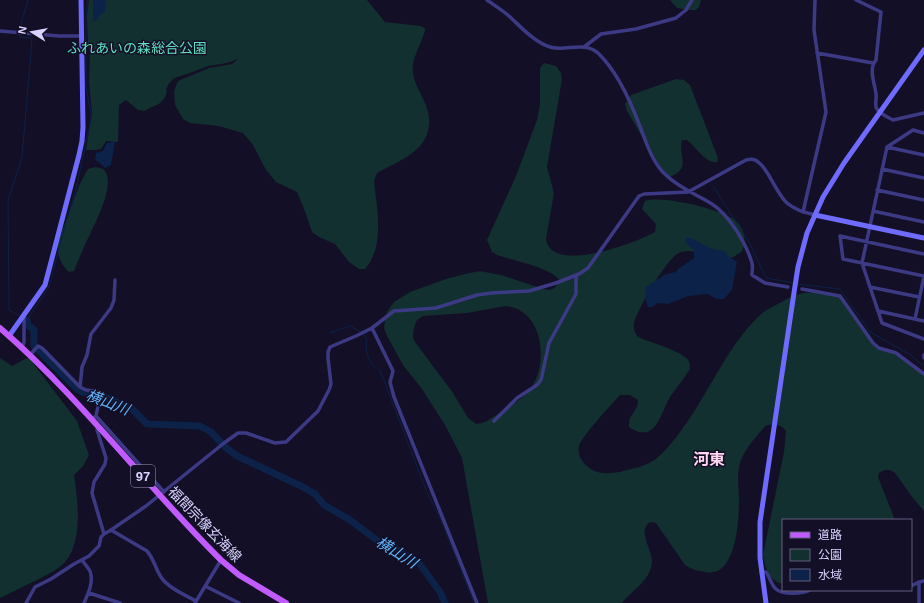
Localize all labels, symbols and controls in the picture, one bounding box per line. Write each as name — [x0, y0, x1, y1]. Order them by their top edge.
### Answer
north arrow — [12, 12, 52, 52]
text: N — [16, 25, 29, 35]
park label: ふれあいの森総合公園 — [67, 40, 207, 56]
water label: 横山川 — [84, 386, 134, 419]
district label: 河東 — [693, 451, 725, 468]
road number: 97 — [131, 465, 155, 487]
street label: 福間宗像玄海線 — [165, 483, 245, 565]
legend — [782, 519, 912, 591]
text: 道路 — [818, 528, 842, 542]
water label: 横山川 — [373, 533, 422, 572]
text: 公園 — [818, 548, 842, 562]
text: 水域 — [818, 568, 842, 582]

